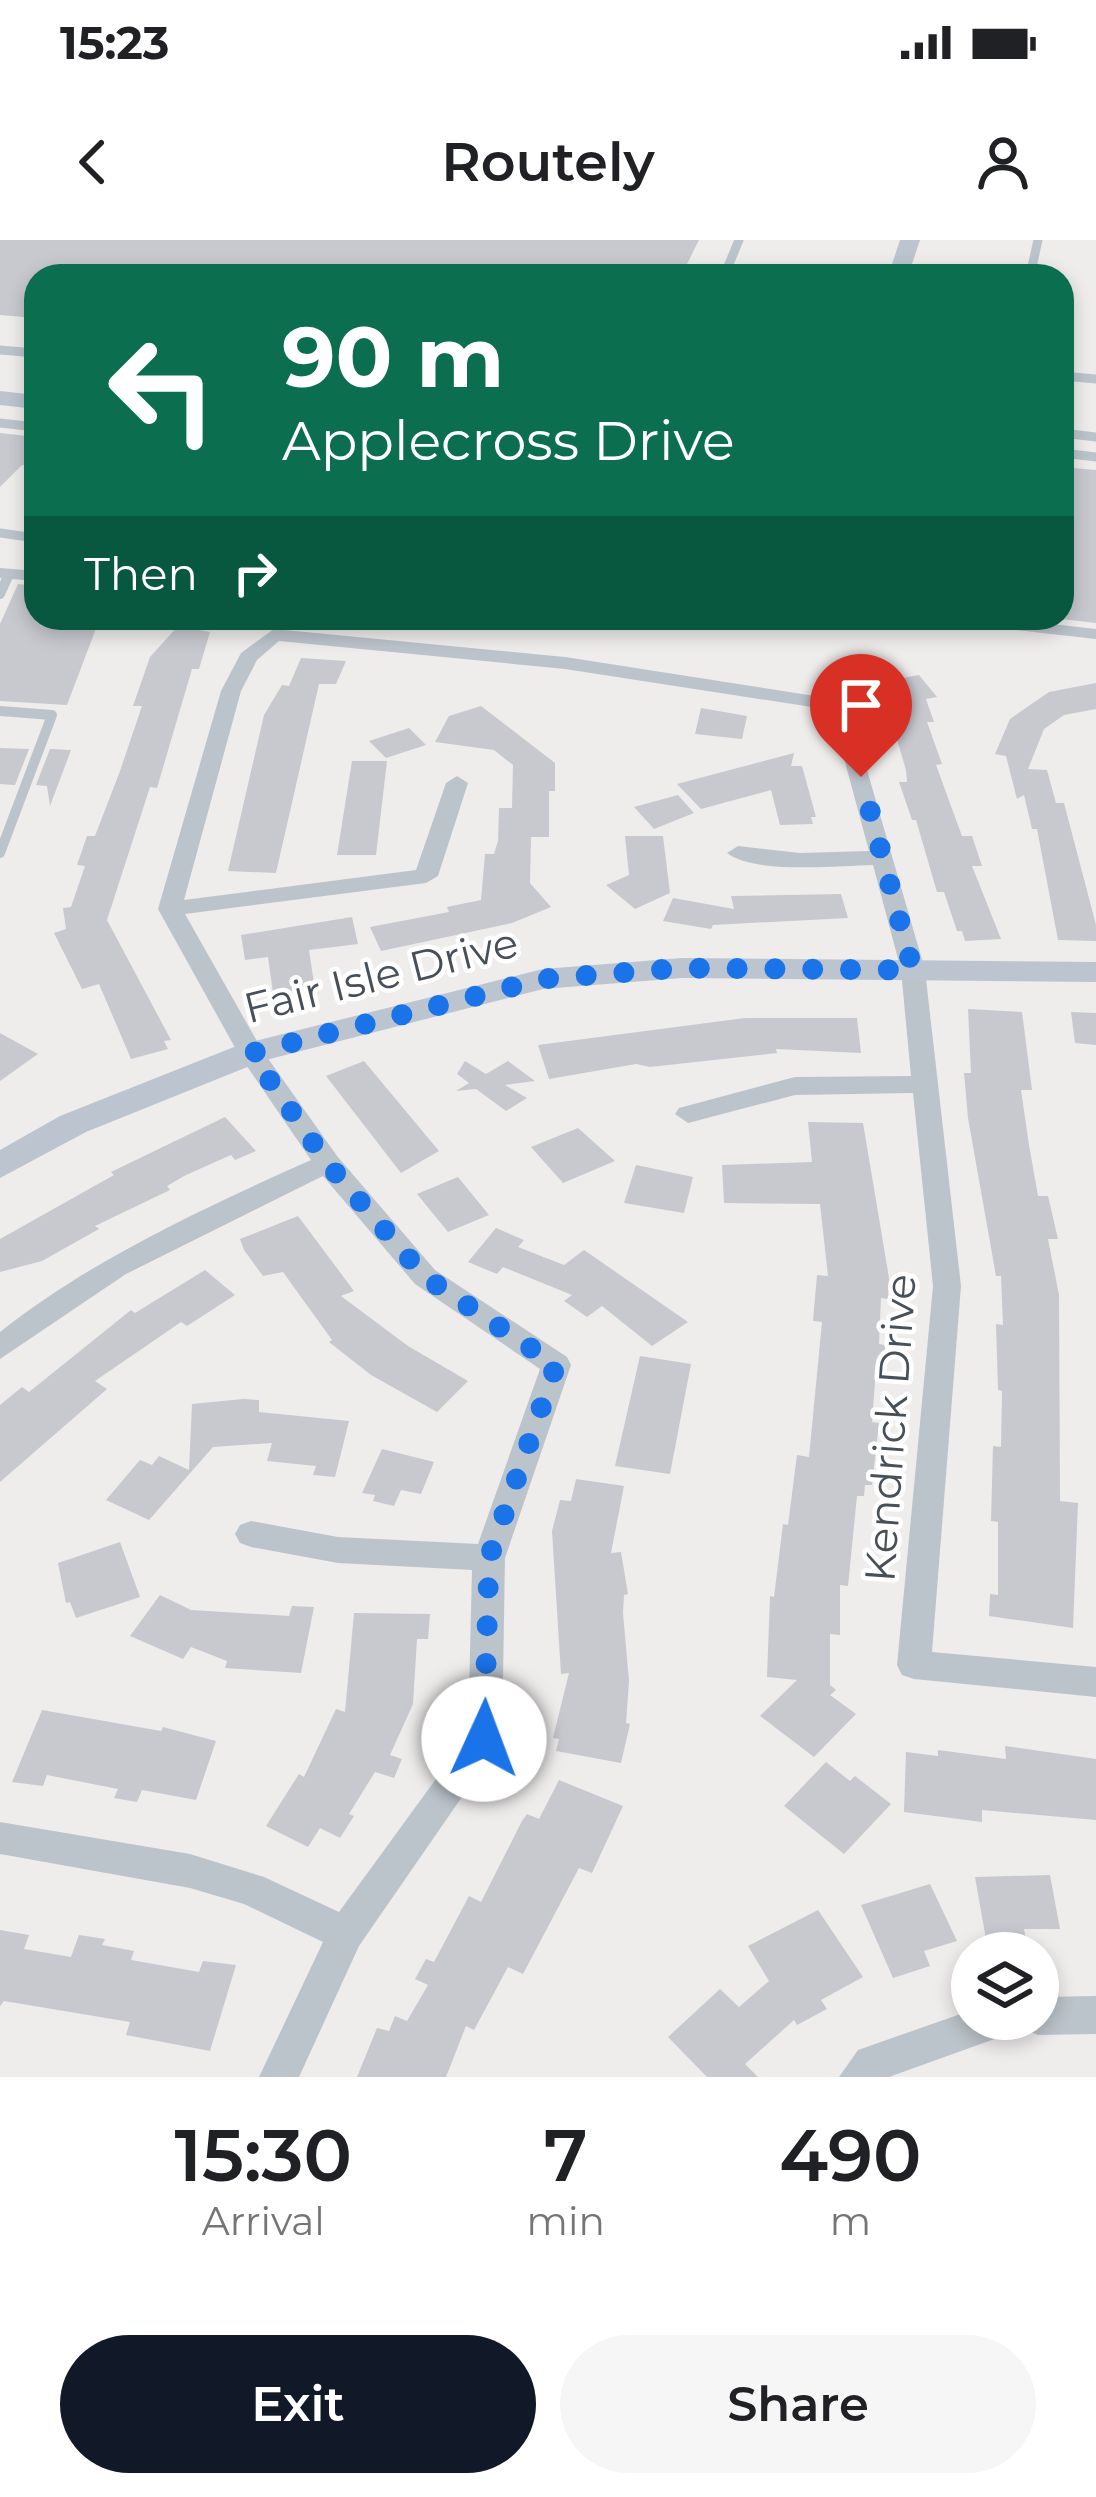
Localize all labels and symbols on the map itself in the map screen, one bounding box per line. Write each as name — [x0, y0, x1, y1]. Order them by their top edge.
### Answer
pin — [810, 654, 912, 777]
street label: Fair Isle Drive — [239, 916, 523, 1034]
street label: Kendrick Drive — [853, 1272, 927, 1584]
position arrow — [421, 1676, 547, 1802]

